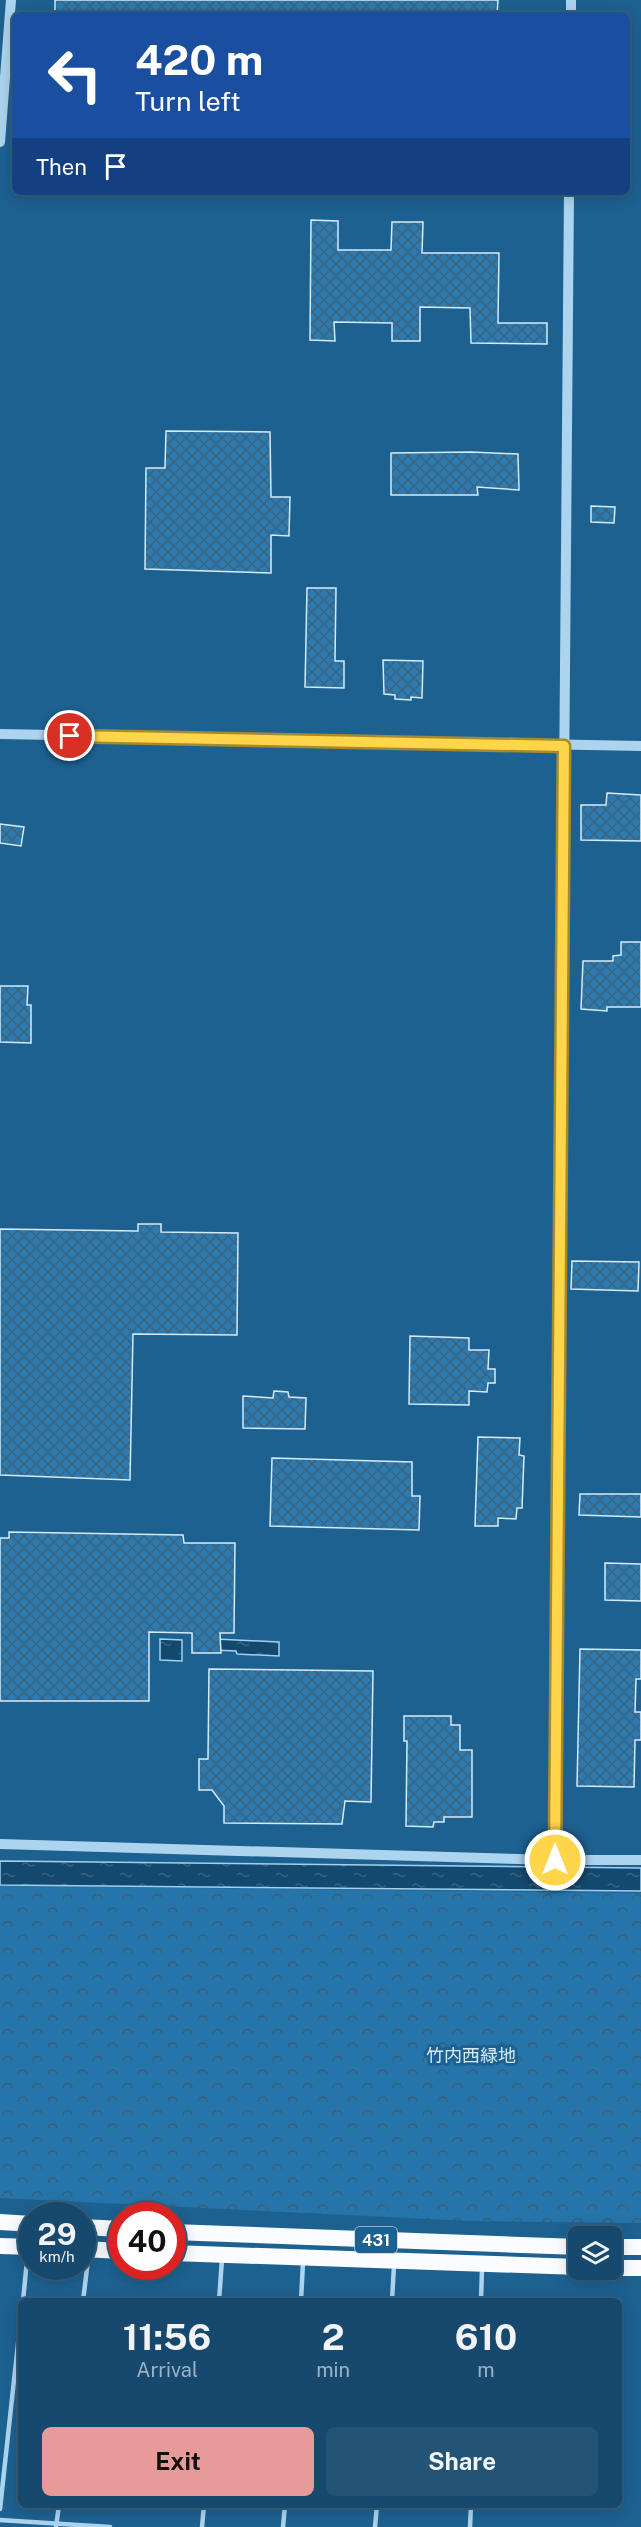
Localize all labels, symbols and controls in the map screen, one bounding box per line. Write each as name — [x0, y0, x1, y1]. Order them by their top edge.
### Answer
text: 420 m — [135, 35, 263, 84]
icon: left — [36, 36, 114, 114]
text: Turn left — [135, 85, 241, 117]
icon: arrive — [99, 150, 132, 183]
text: Then — [36, 154, 87, 180]
pin — [44, 710, 95, 761]
icon: arrive — [53, 719, 86, 752]
position arrow — [523, 1828, 587, 1892]
park label: 竹内西緑地 — [426, 2045, 516, 2066]
speed limit sign: 40 — [108, 2202, 186, 2280]
text: 29 — [38, 2216, 76, 2252]
map controls — [568, 2226, 622, 2280]
button: layers — [568, 2226, 622, 2280]
road number: 431 — [355, 2227, 397, 2253]
text: km/h — [39, 2248, 75, 2265]
text: 11:56 — [123, 2316, 211, 2358]
text: 2 — [322, 2316, 345, 2358]
text: 610 — [455, 2316, 517, 2358]
text: Arrival — [136, 2358, 198, 2382]
text: min — [316, 2358, 350, 2382]
text: m — [477, 2358, 495, 2382]
button: Exit — [42, 2427, 314, 2496]
button: Share — [326, 2427, 598, 2496]

